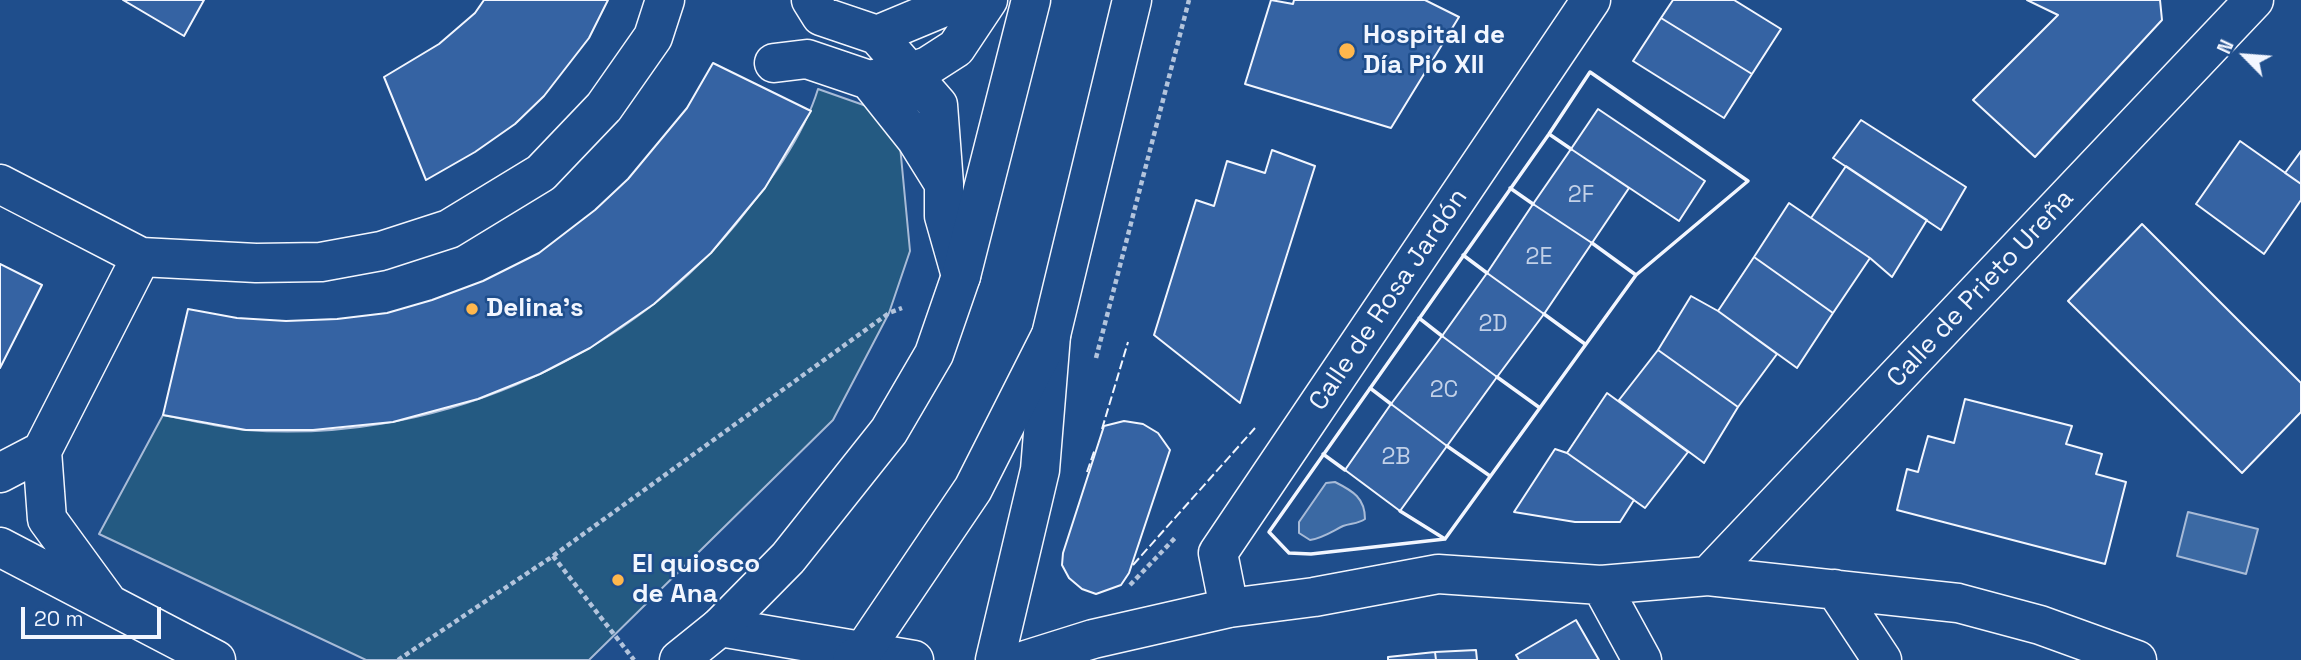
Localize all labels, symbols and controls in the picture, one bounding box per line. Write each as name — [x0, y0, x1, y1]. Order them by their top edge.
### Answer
place label: Hospital de Día Pio XII — [1363, 20, 1505, 82]
north arrow — [2210, 21, 2280, 91]
text: N — [2211, 36, 2240, 58]
marker: Hospital de Día Pio XII — [1337, 41, 1357, 61]
house number: 2F — [1568, 182, 1594, 210]
street label: Calle de Rosa Jardón — [1303, 183, 1475, 417]
street label: Calle de Prieto Ureña — [1881, 184, 2081, 394]
house number: 2E — [1526, 244, 1552, 272]
place label: Delina's — [486, 293, 584, 325]
marker: Delina's — [464, 301, 480, 317]
house number: 2D — [1478, 311, 1508, 339]
house number: 2C — [1430, 377, 1458, 405]
house number: 2B — [1381, 444, 1411, 472]
place label: El quiosco de Ana — [632, 549, 760, 610]
marker: El quiosco de Ana — [610, 572, 626, 588]
scale bar — [24, 594, 164, 638]
text: 20 m — [34, 605, 84, 632]

